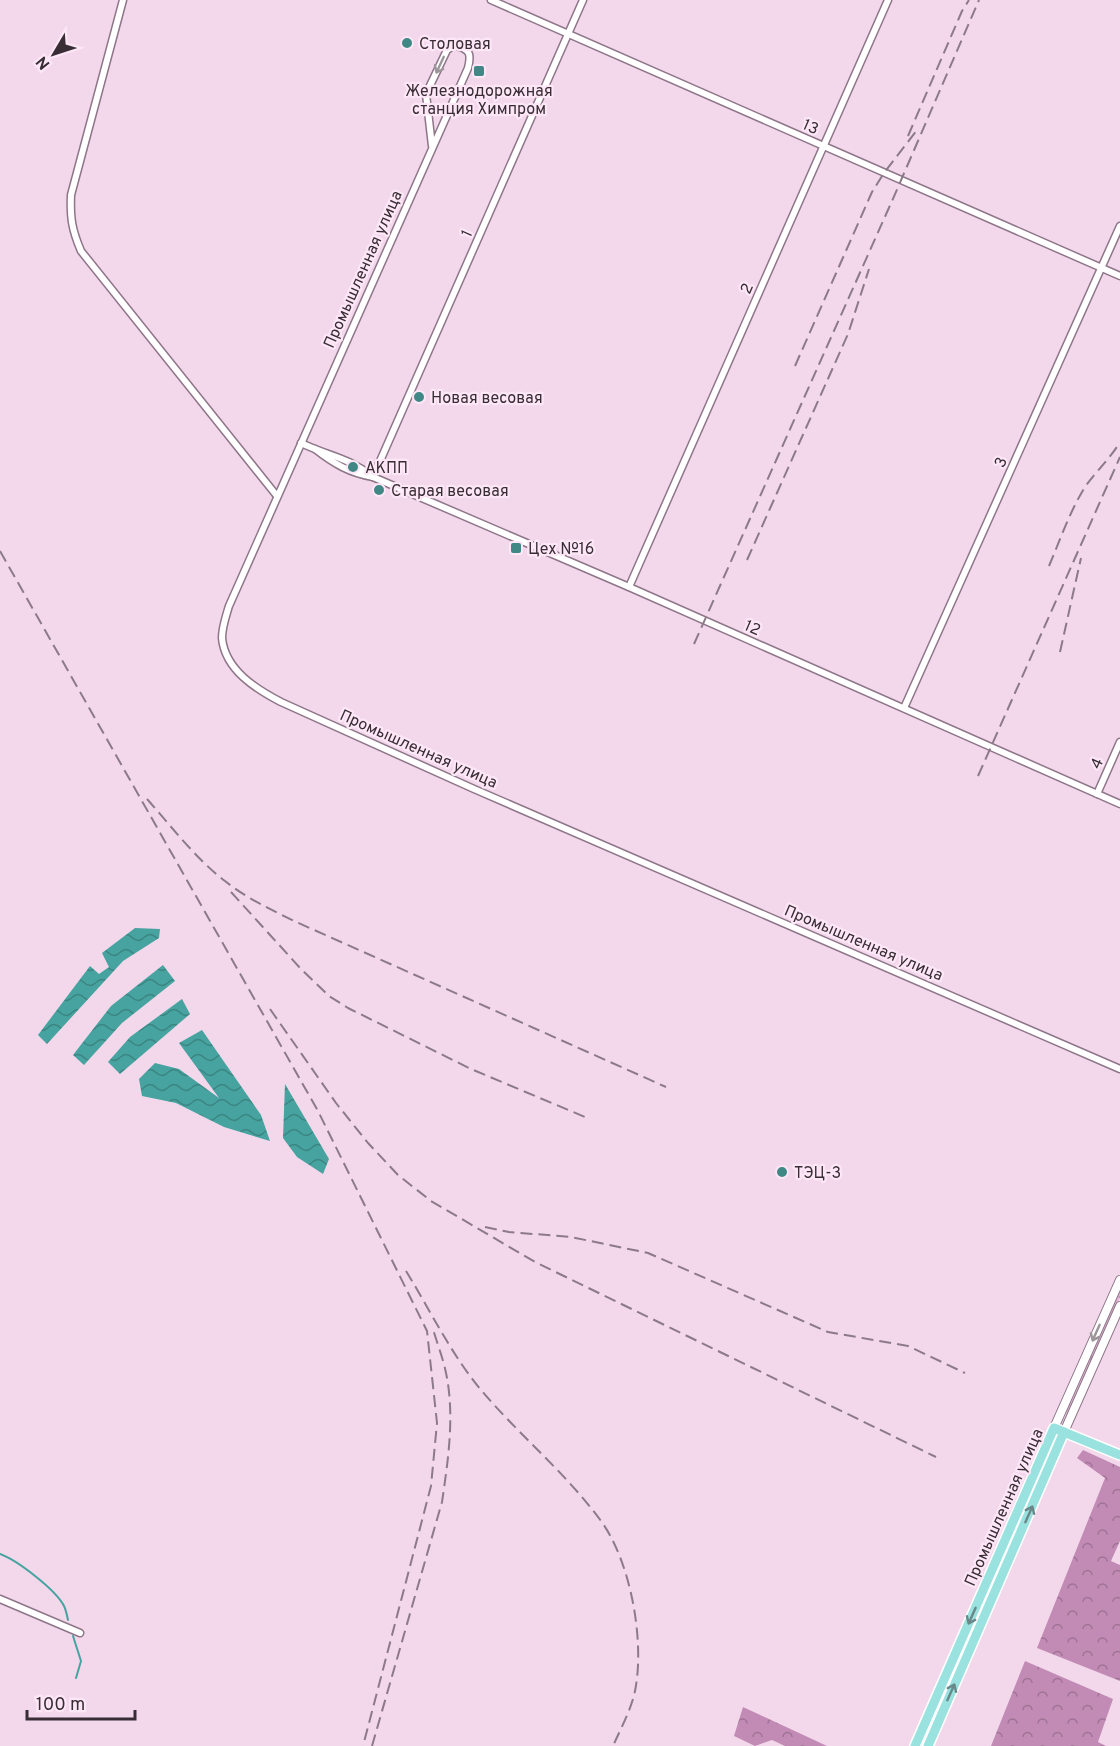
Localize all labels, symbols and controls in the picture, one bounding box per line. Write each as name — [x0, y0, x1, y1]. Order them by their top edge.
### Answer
north arrow — [24, 24, 84, 84]
place label: Столовая — [419, 35, 491, 55]
marker: Столовая — [400, 36, 414, 50]
text: N — [33, 51, 55, 73]
one-way arrow — [433, 56, 445, 74]
marker: Железнодорожная станция Химпром — [472, 64, 486, 78]
place label: Железнодорожная станция Химпром — [405, 82, 553, 120]
street label: 13 — [799, 116, 821, 140]
street label: Промышленная улица — [320, 188, 408, 352]
street label: 1 — [457, 227, 478, 241]
street label: 2 — [737, 280, 759, 297]
place label: Новая весовая — [431, 389, 543, 409]
marker: Новая весовая — [412, 390, 426, 404]
street label: 3 — [991, 454, 1013, 471]
place label: АКПП — [365, 459, 408, 479]
marker: АКПП — [346, 460, 360, 474]
place label: Старая весовая — [391, 482, 509, 502]
marker: Старая весовая — [372, 483, 386, 497]
place label: Цех №16 — [528, 540, 594, 560]
marker: Цех №16 — [509, 541, 523, 555]
street label: 12 — [741, 616, 763, 641]
street label: Промышленная улица — [336, 706, 500, 794]
street label: 4 — [1087, 755, 1109, 772]
street label: Промышленная улица — [781, 901, 946, 986]
place label: ТЭЦ-3 — [794, 1164, 841, 1184]
marker: ТЭЦ-3 — [775, 1165, 789, 1179]
one-way arrow — [1090, 1324, 1102, 1342]
street label: Промышленная улица — [961, 1426, 1049, 1590]
one-way arrow — [1024, 1505, 1035, 1523]
one-way arrow — [966, 1607, 977, 1625]
scale bar — [27, 1683, 135, 1721]
one-way arrow — [946, 1684, 957, 1702]
text: 100 m — [36, 1694, 85, 1717]

